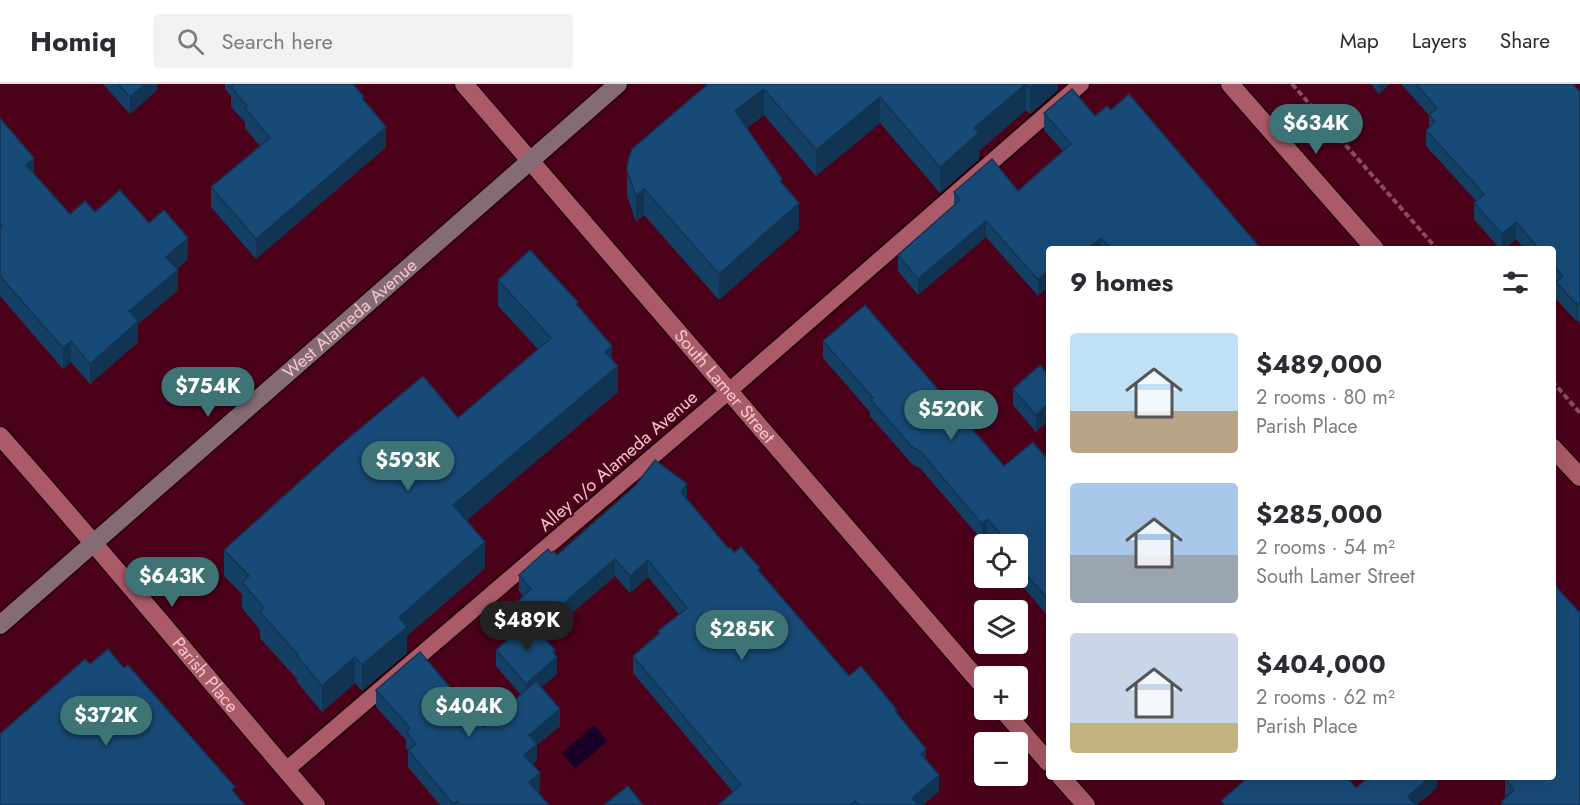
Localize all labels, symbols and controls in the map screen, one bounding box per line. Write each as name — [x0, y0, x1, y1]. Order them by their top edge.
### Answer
search box — [153, 14, 573, 68]
text: Homiq — [30, 21, 117, 62]
icon: search — [174, 25, 207, 58]
text: Search here — [222, 25, 333, 57]
text: Map — [1340, 26, 1379, 56]
text: Layers — [1412, 26, 1467, 56]
text: Share — [1500, 26, 1550, 56]
pin: $634K — [1274, 104, 1358, 155]
text: $634K — [1283, 109, 1349, 138]
street label: West Alameda Avenue — [277, 253, 423, 385]
text: 9 homes — [1070, 263, 1173, 301]
icon: filters — [1499, 266, 1532, 299]
street label: South Lamer Street — [668, 324, 782, 449]
text: $489,000 — [1256, 345, 1382, 383]
icon: home — [1118, 357, 1190, 429]
pin: $754K — [166, 367, 250, 418]
text: $754K — [175, 372, 241, 401]
text: 2 rooms · 80 m² — [1256, 383, 1395, 412]
street label: Alley n/o Alameda Avenue — [533, 384, 703, 538]
pin: $520K — [909, 390, 993, 441]
text: $520K — [918, 395, 984, 424]
text: Parish Place — [1256, 412, 1358, 441]
pin: $593K — [366, 441, 450, 492]
text: $593K — [375, 446, 441, 475]
text: $285,000 — [1256, 495, 1382, 533]
icon: home — [1118, 507, 1190, 579]
text: 2 rooms · 54 m² — [1256, 533, 1395, 562]
map controls — [974, 534, 1028, 786]
button: locate — [974, 534, 1028, 588]
pin: $643K — [130, 557, 214, 608]
text: $643K — [139, 562, 205, 591]
text: South Lamer Street — [1256, 562, 1415, 591]
button: layers — [974, 600, 1028, 654]
pin: $489K — [485, 601, 569, 652]
text: $489K — [494, 606, 560, 635]
pin: $285K — [700, 610, 784, 661]
text: $285K — [710, 615, 774, 644]
street label: Parish Place — [166, 631, 245, 718]
text: $404,000 — [1256, 645, 1386, 683]
icon: home — [1118, 657, 1190, 729]
button: + — [974, 666, 1028, 720]
text: 2 rooms · 62 m² — [1256, 683, 1395, 712]
pin: $404K — [427, 687, 511, 738]
text: $404K — [435, 692, 503, 721]
pin: $372K — [64, 696, 148, 747]
text: $372K — [74, 701, 138, 730]
text: Parish Place — [1256, 712, 1358, 741]
button: − — [974, 732, 1028, 786]

